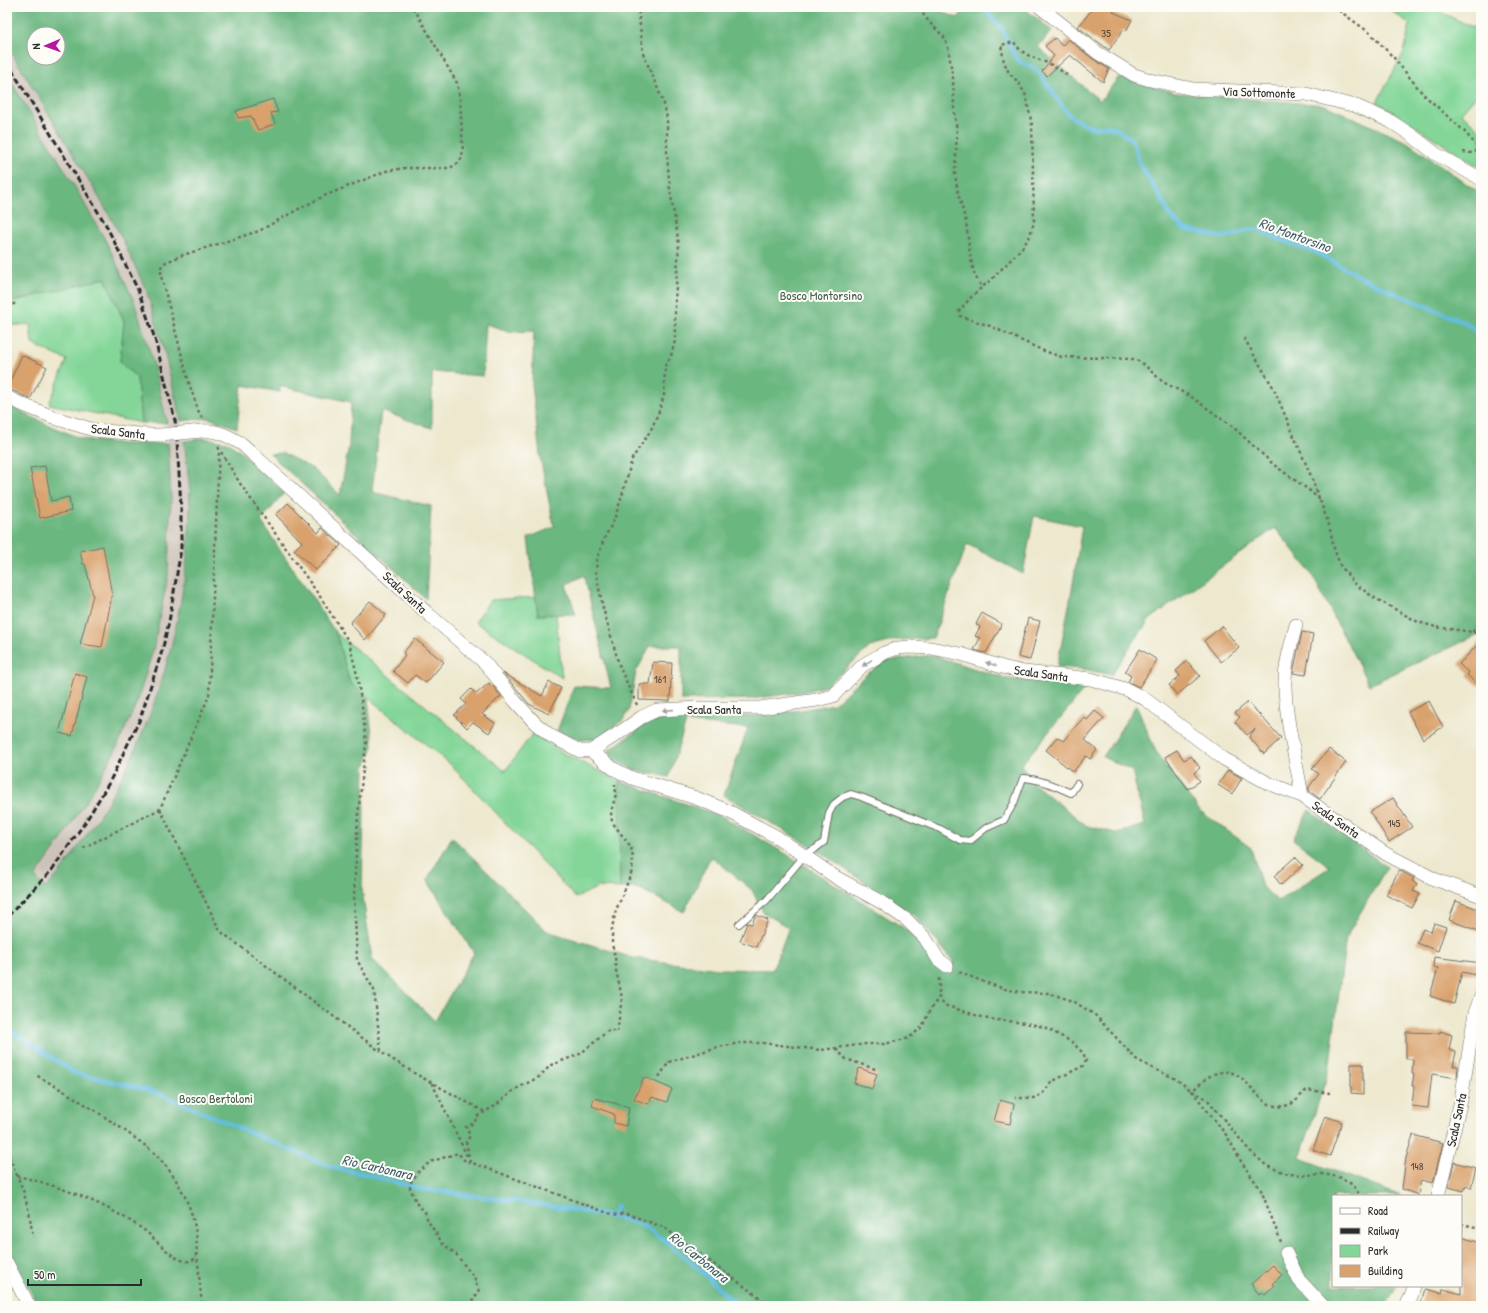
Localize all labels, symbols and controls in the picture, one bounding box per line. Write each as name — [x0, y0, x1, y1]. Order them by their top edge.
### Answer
north arrow — [26, 26, 66, 66]
house number: 35 — [1101, 26, 1111, 40]
text: N — [29, 43, 43, 50]
street label: Via Sottomonte — [1222, 82, 1296, 102]
water label: Rio Montorsino — [1257, 213, 1335, 257]
park label: Bosco Montorsino — [780, 286, 862, 304]
street label: Scala Santa — [90, 419, 146, 443]
street label: Scala Santa — [379, 567, 431, 617]
one-way arrow — [862, 659, 872, 667]
street label: Scala Santa — [1013, 660, 1069, 686]
one-way arrow — [985, 661, 997, 667]
house number: 161 — [654, 672, 666, 686]
street label: Scala Santa — [687, 700, 741, 718]
one-way arrow — [662, 706, 674, 713]
street label: Scala Santa — [1309, 796, 1363, 842]
house number: 145 — [1388, 816, 1401, 830]
park label: Bosco Bertoloni — [179, 1089, 253, 1107]
street label: Scala Santa — [1442, 1092, 1470, 1148]
water label: Rio Carbonara — [340, 1149, 415, 1184]
house number: 148 — [1411, 1159, 1424, 1173]
legend — [1332, 1195, 1462, 1287]
text: Road — [1368, 1202, 1388, 1219]
text: Railway — [1368, 1222, 1399, 1239]
water label: Rio Carbonara — [666, 1227, 734, 1287]
text: Park — [1368, 1242, 1388, 1259]
scale bar — [28, 1261, 141, 1287]
text: Building — [1368, 1262, 1403, 1279]
text: 50 m — [34, 1266, 55, 1283]

